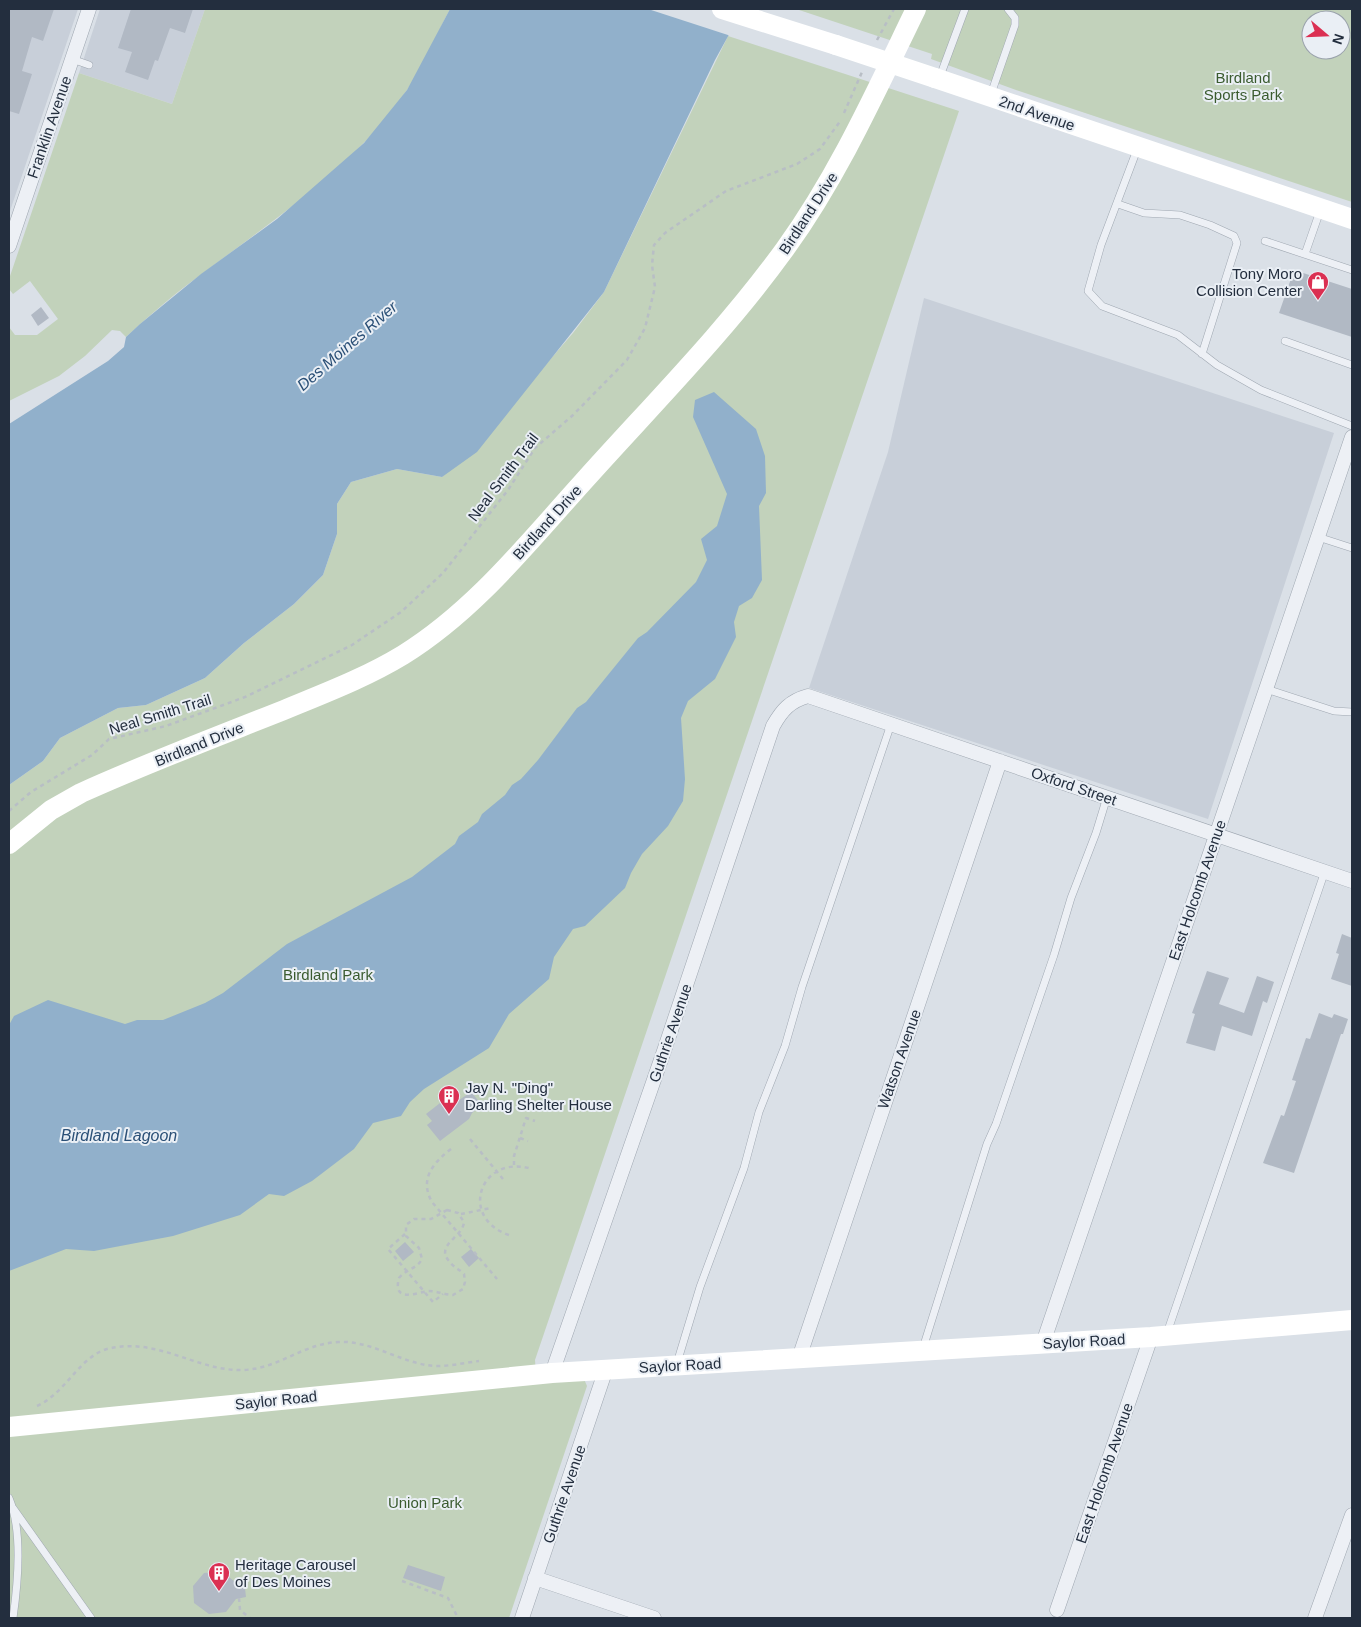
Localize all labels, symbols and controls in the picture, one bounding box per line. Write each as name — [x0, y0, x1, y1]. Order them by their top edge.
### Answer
north arrow — [1301, 10, 1351, 60]
text: N — [1329, 32, 1348, 47]
park label: Birdland Sports Park — [1204, 69, 1283, 103]
street label: Franklin Avenue — [23, 74, 75, 180]
street label: 2nd Avenue — [997, 92, 1077, 134]
street label: Birdland Drive — [775, 169, 841, 257]
place label: Tony Moro Collision Center — [1196, 265, 1302, 299]
shop icon: Tony Moro Collision Center — [1306, 270, 1330, 301]
water label: Des Moines River — [294, 298, 401, 394]
street label: Neal Smith Trail — [464, 430, 542, 524]
street label: Birdland Drive — [509, 481, 585, 563]
street label: Neal Smith Trail — [107, 690, 213, 738]
street label: Birdland Drive — [152, 718, 246, 770]
street label: Oxford Street — [1029, 763, 1120, 809]
street label: East Holcomb Avenue — [1165, 818, 1229, 962]
park label: Birdland Park — [283, 966, 374, 983]
street label: Guthrie Avenue — [645, 981, 695, 1085]
street label: Watson Avenue — [874, 1007, 924, 1111]
place label: Jay N. "Ding" Darling Shelter House — [465, 1079, 612, 1113]
building icon: Jay N. "Ding" Darling Shelter House — [437, 1084, 461, 1115]
water label: Birdland Lagoon — [61, 1127, 177, 1144]
street label: Saylor Road — [1042, 1330, 1126, 1352]
street label: Saylor Road — [638, 1354, 722, 1376]
street label: Saylor Road — [234, 1387, 318, 1413]
street label: East Holcomb Avenue — [1072, 1401, 1136, 1545]
street label: Guthrie Avenue — [539, 1442, 589, 1546]
park label: Union Park — [388, 1494, 463, 1511]
place label: Heritage Carousel of Des Moines — [235, 1556, 356, 1590]
building icon: Heritage Carousel of Des Moines — [207, 1561, 231, 1592]

